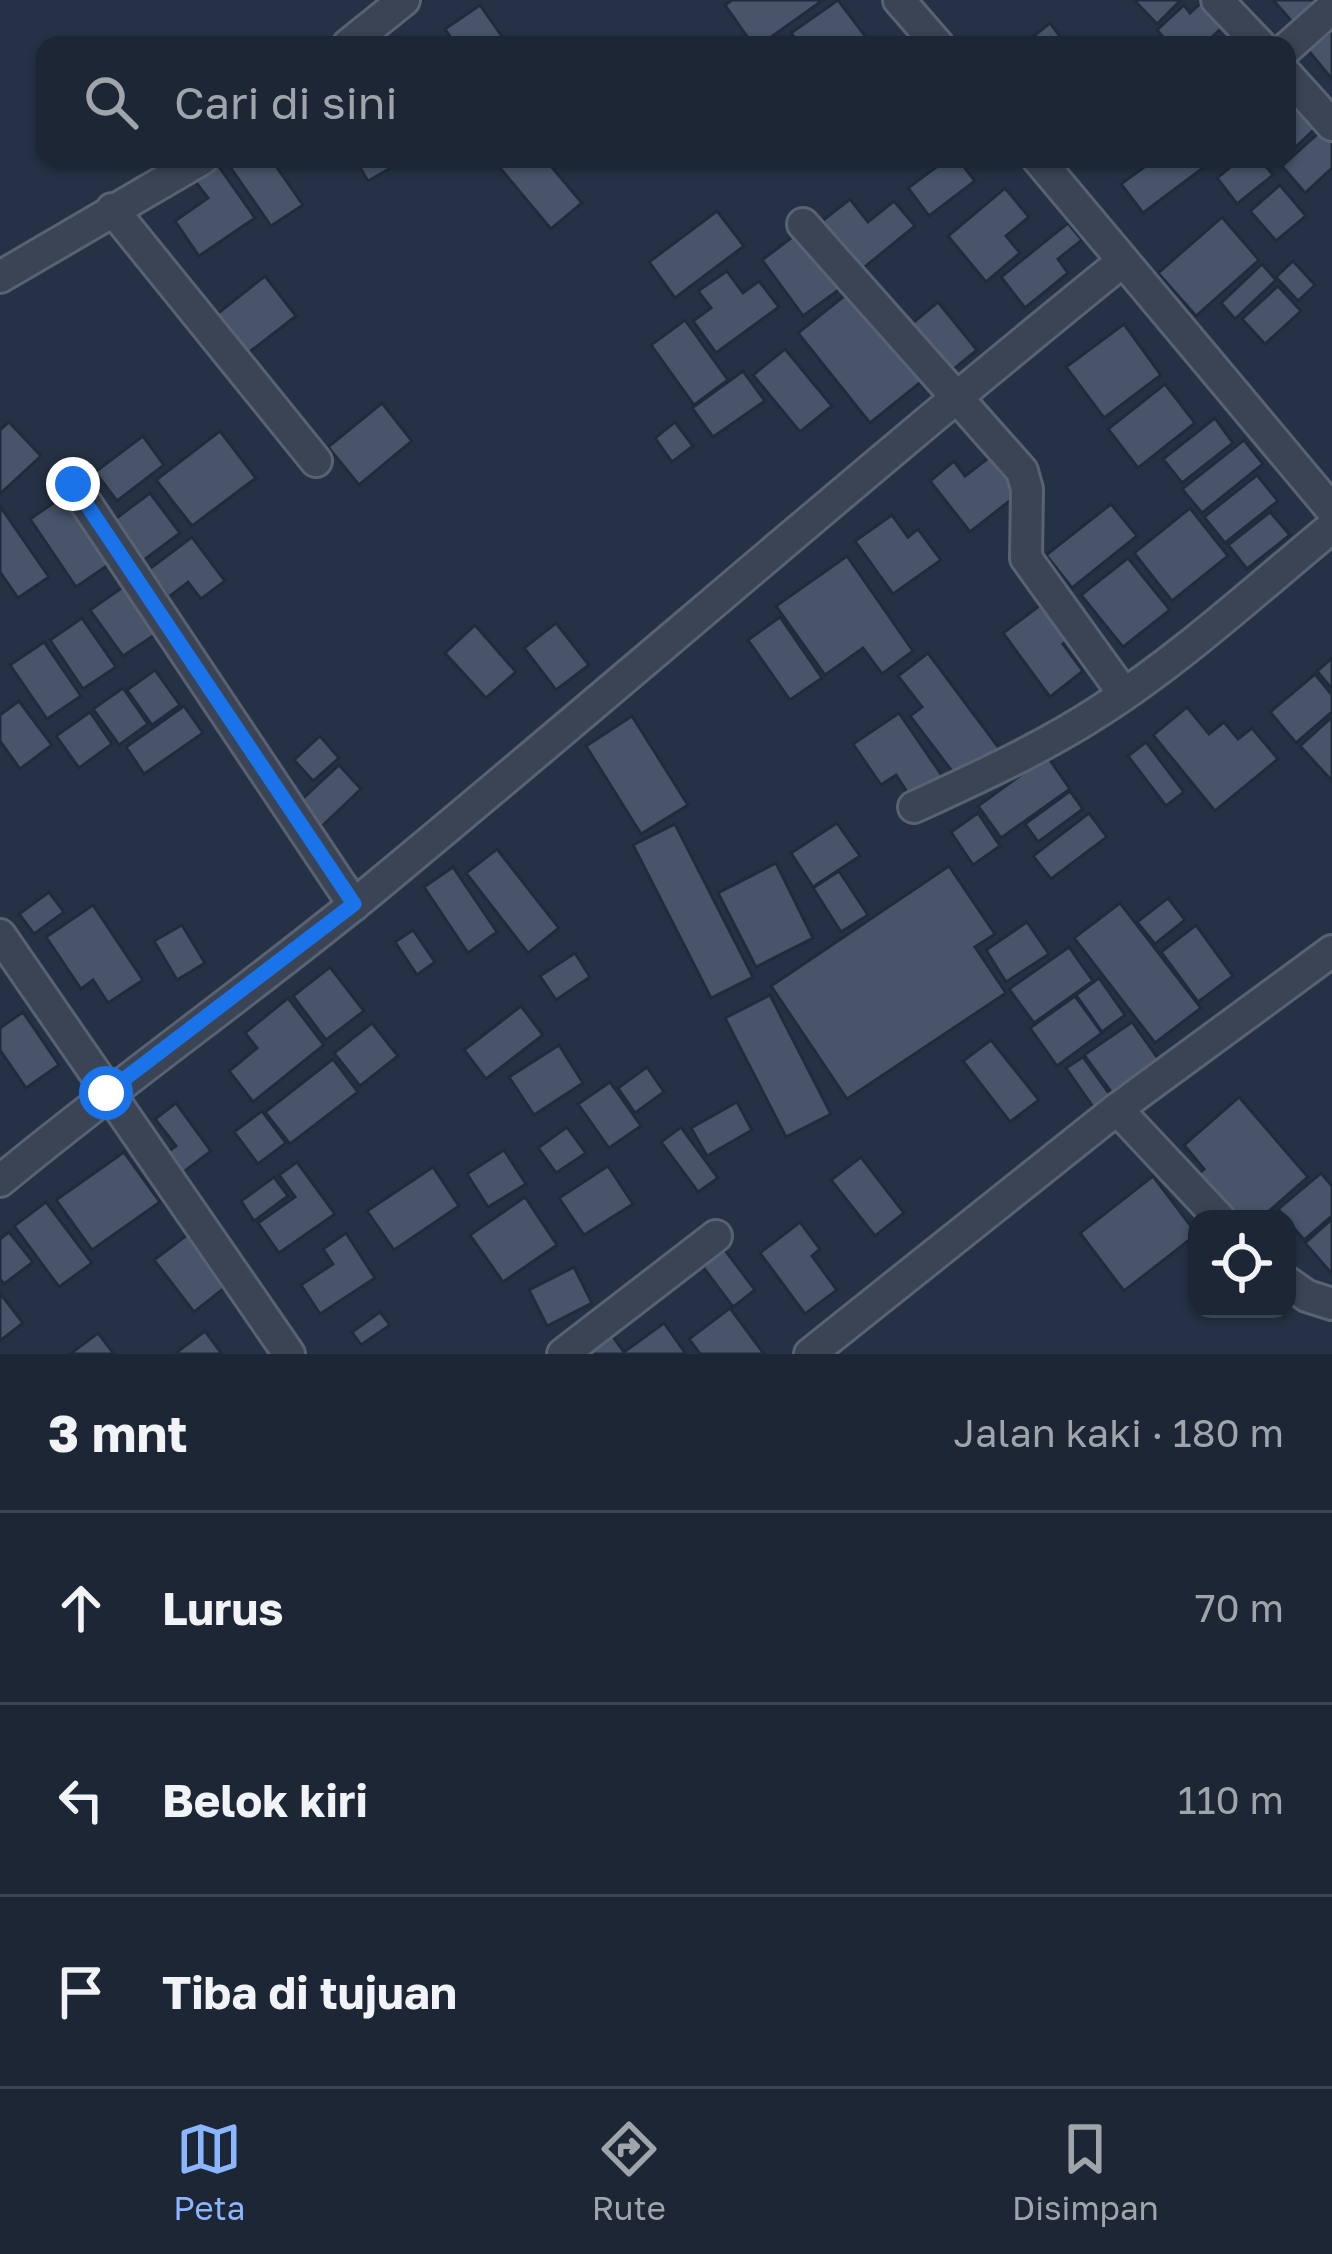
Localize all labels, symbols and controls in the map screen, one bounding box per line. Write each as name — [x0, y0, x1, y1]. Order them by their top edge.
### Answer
search box — [36, 36, 1296, 168]
icon: search — [78, 69, 144, 135]
text: Cari di sini — [174, 75, 398, 129]
route end — [46, 457, 100, 511]
route start — [79, 1066, 133, 1120]
map controls — [1188, 1210, 1296, 1318]
button: locate — [1188, 1210, 1296, 1318]
text: 3 mnt — [48, 1402, 188, 1463]
text: Jalan kaki · 180 m — [954, 1409, 1284, 1456]
icon: ahead — [48, 1575, 114, 1641]
text: Lurus — [162, 1581, 284, 1635]
text: 70 m — [1195, 1584, 1284, 1631]
icon: left — [48, 1767, 114, 1833]
text: Belok kiri — [162, 1773, 368, 1827]
text: 110 m — [1178, 1776, 1284, 1823]
icon: arrive — [48, 1959, 114, 2025]
text: Tiba di tujuan — [162, 1965, 457, 2019]
tab: Peta — [173, 2116, 245, 2227]
tab: Rute — [592, 2116, 666, 2227]
tab: Disimpan — [1012, 2116, 1159, 2227]

